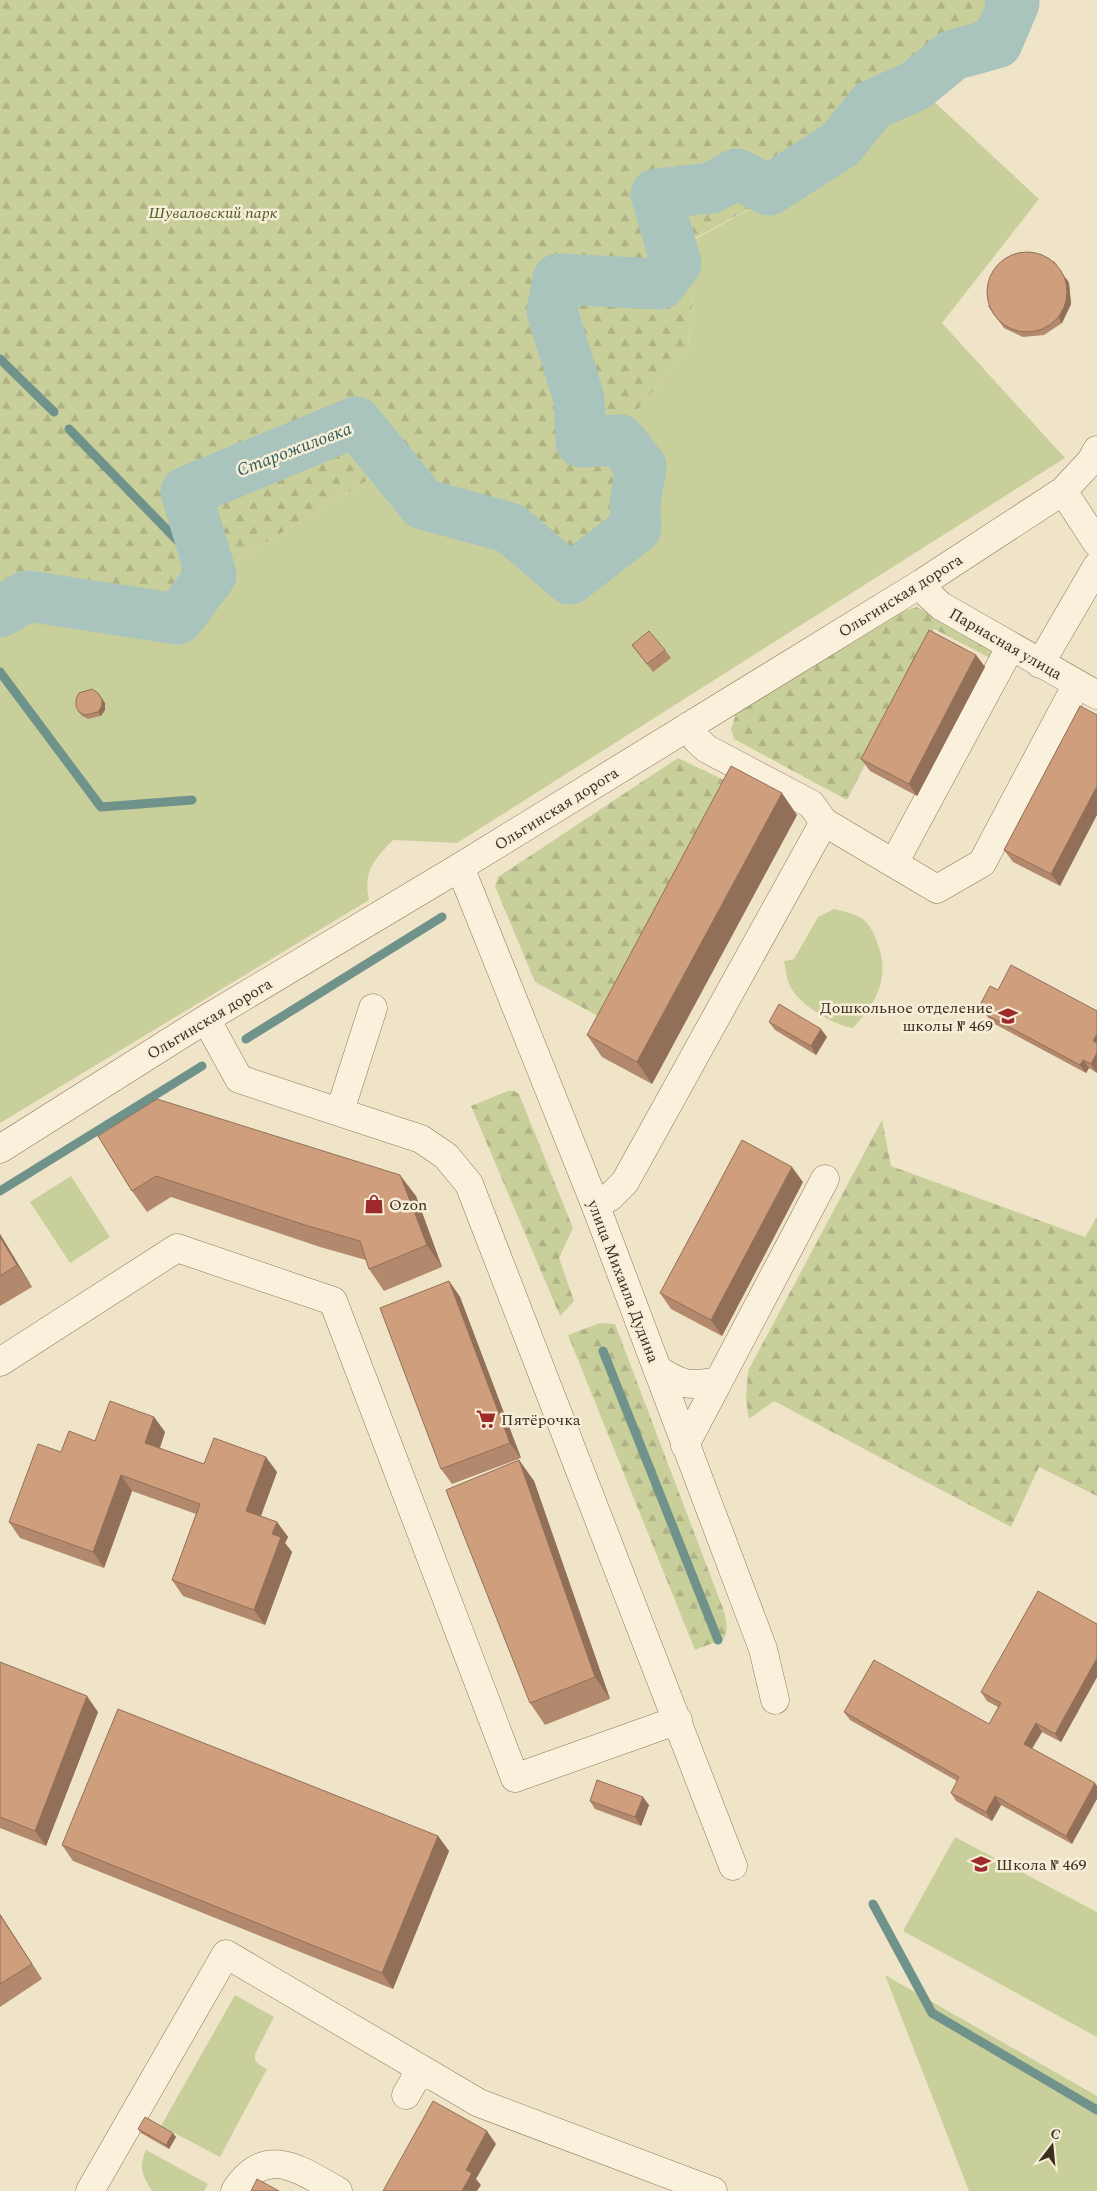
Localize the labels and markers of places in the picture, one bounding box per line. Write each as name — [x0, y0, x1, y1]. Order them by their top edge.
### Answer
place label: Дошкольное отделение школы № 469 — [820, 996, 993, 1038]
school or university icon: Дошкольное отделение школы № 469 — [997, 1005, 1019, 1027]
shop icon: Ozon — [363, 1193, 385, 1215]
place label: Ozon — [389, 1193, 427, 1217]
supermarket icon: Пятёрочка — [475, 1408, 497, 1430]
place label: Пятёрочка — [501, 1408, 581, 1432]
school or university icon: Школа № 469 — [970, 1853, 992, 1875]
place label: Школа № 469 — [996, 1853, 1087, 1877]

